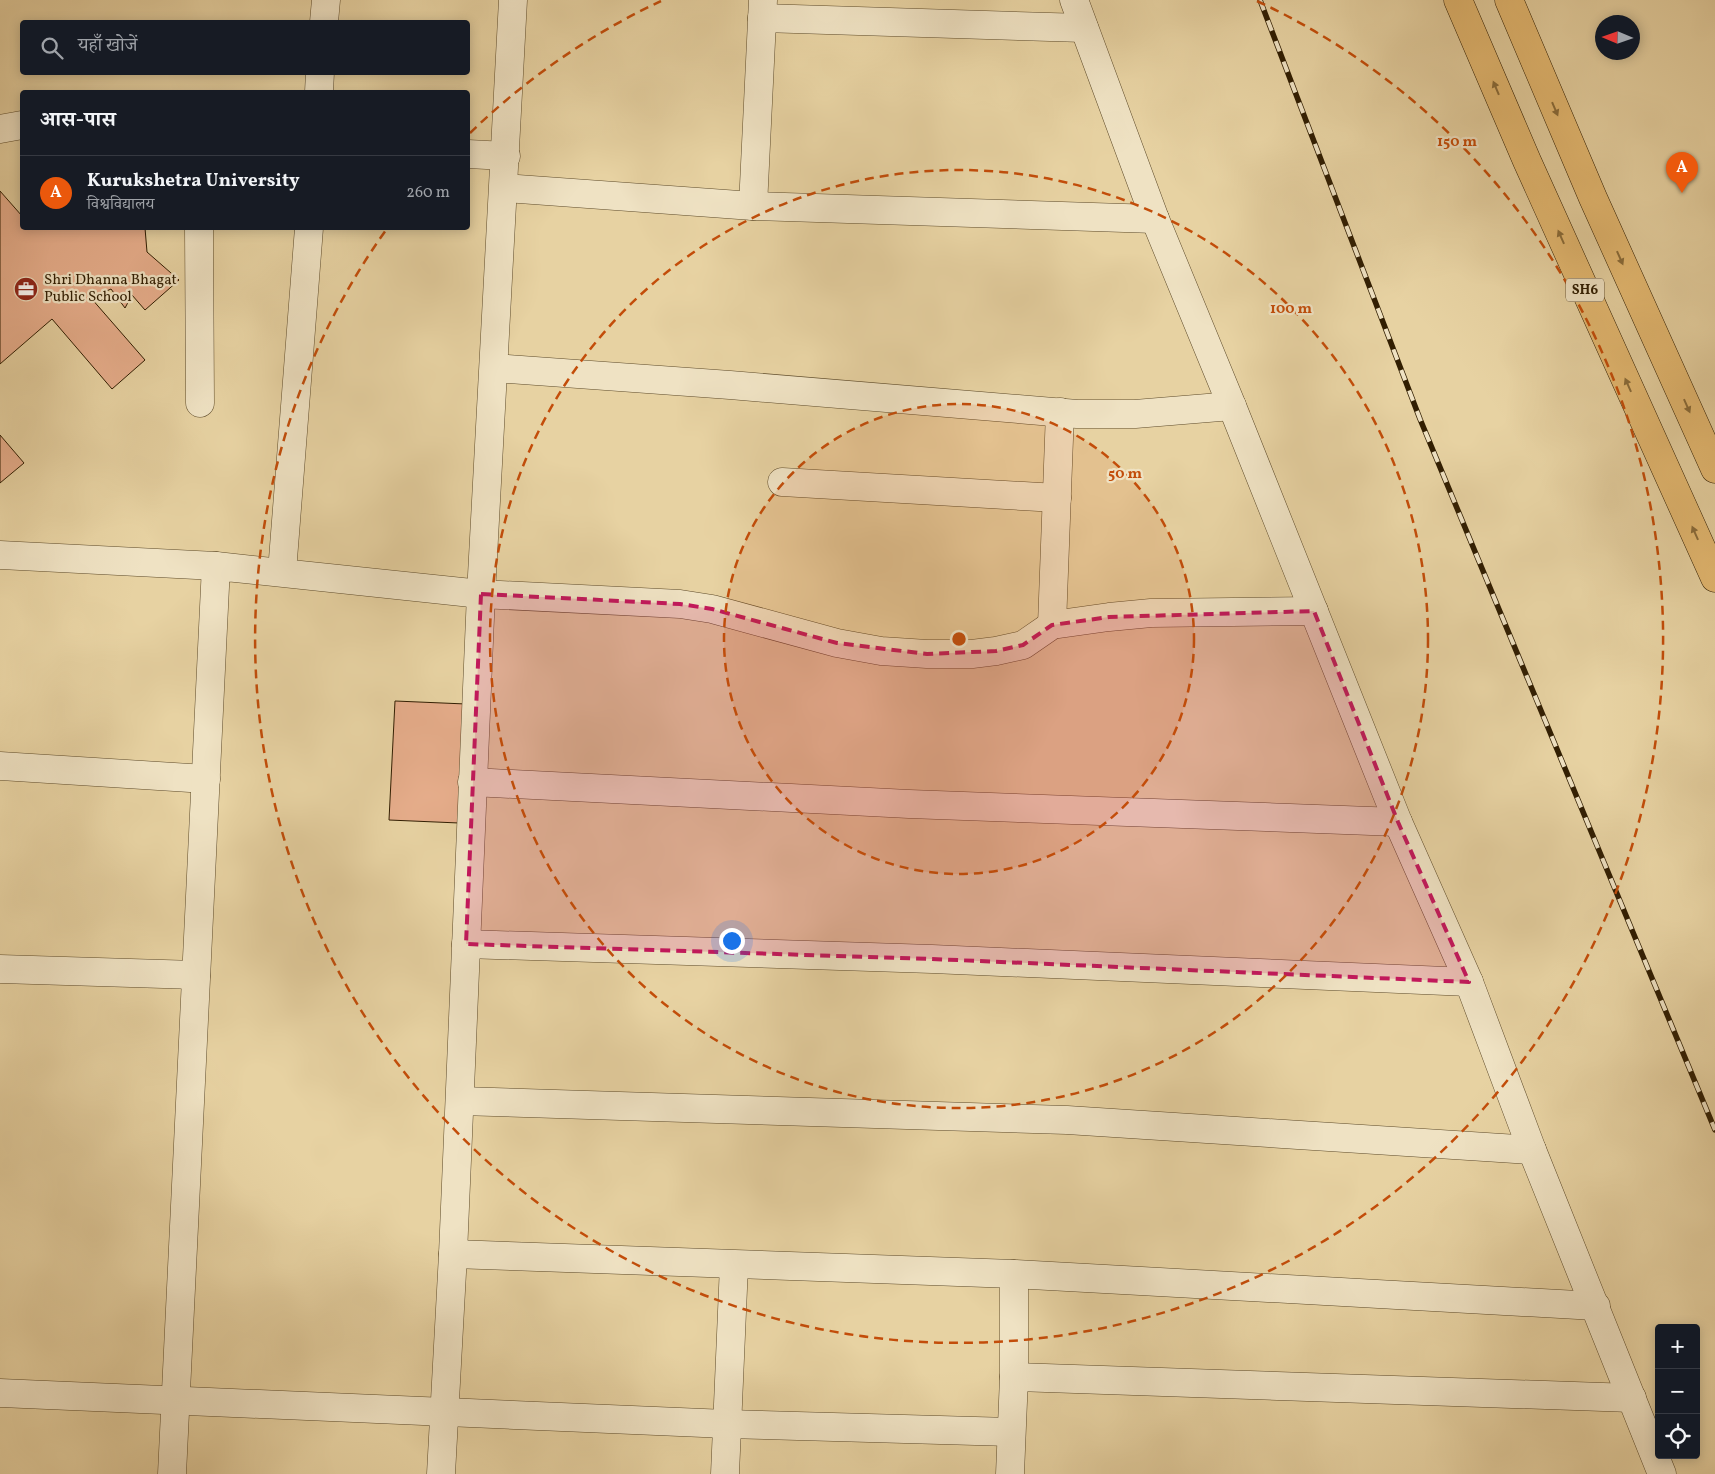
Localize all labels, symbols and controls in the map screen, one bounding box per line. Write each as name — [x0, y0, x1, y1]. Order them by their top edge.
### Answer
north arrow — [1595, 15, 1640, 60]
search box — [20, 20, 470, 75]
text: यहाँ खोजें — [78, 33, 137, 59]
icon: search — [38, 34, 66, 62]
one-way arrow — [1492, 81, 1499, 96]
one-way arrow — [1552, 102, 1560, 116]
text: आस-पास — [40, 106, 116, 135]
text: 150 m — [1437, 132, 1477, 153]
pin: A — [1666, 152, 1698, 193]
text: Kurukshetra University — [87, 168, 300, 194]
text: A — [50, 182, 62, 204]
text: 260 m — [406, 182, 450, 204]
text: विश्वविद्यालय — [87, 194, 154, 216]
one-way arrow — [1557, 230, 1565, 244]
one-way arrow — [1617, 251, 1625, 265]
place label: Shri Dhanna Bhagat Public School — [44, 270, 177, 308]
office icon: Shri Dhanna Bhagat Public School — [13, 276, 39, 302]
road number: SH6 — [1566, 278, 1604, 302]
text: 100 m — [1270, 299, 1313, 320]
one-way arrow — [1624, 378, 1632, 392]
one-way arrow — [1683, 399, 1691, 413]
text: 50 m — [1108, 464, 1142, 485]
one-way arrow — [1691, 526, 1699, 541]
centre of rings — [950, 630, 968, 648]
your location — [719, 928, 745, 954]
map controls — [1655, 1324, 1700, 1459]
button: + — [1655, 1324, 1700, 1369]
button: − — [1655, 1369, 1700, 1414]
button: locate — [1655, 1414, 1700, 1459]

